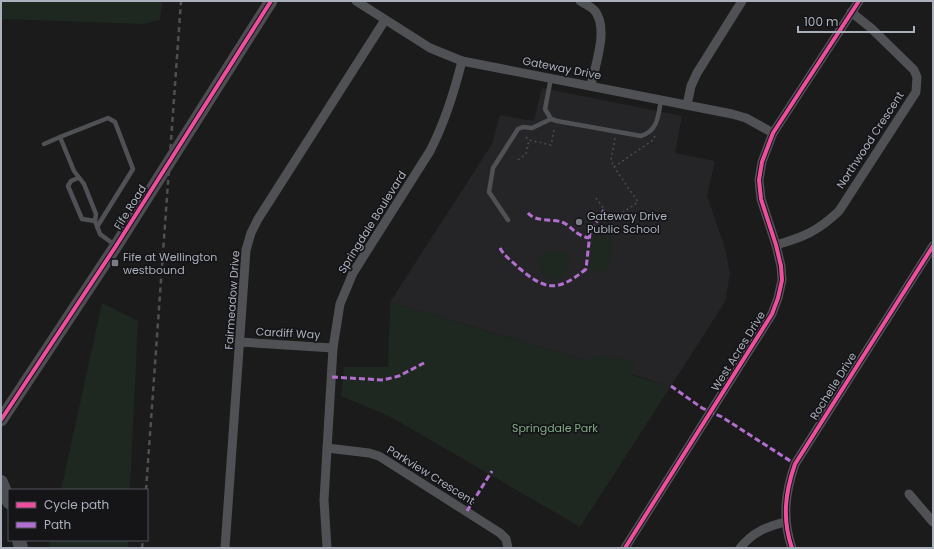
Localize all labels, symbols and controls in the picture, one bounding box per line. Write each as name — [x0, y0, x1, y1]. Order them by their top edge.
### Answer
scale bar — [798, 8, 914, 34]
text: 100 m — [804, 13, 838, 30]
street label: Gateway Drive — [521, 53, 603, 84]
street label: Northwood Crescent — [832, 88, 908, 192]
street label: Springdale Boulevard — [334, 168, 410, 276]
street label: Fife Road — [110, 181, 150, 233]
place label: Gateway Drive Public School — [587, 208, 667, 237]
marker: Gateway Drive Public School — [574, 217, 584, 227]
place label: Fife at Wellington westbound — [123, 249, 217, 278]
street label: Fairmeadow Drive — [221, 250, 243, 350]
marker: Fife at Wellington westbound — [110, 258, 120, 268]
street label: West Acres Drive — [707, 308, 769, 394]
street label: Cardiff Way — [255, 323, 322, 343]
street label: Rochelle Drive — [806, 349, 860, 423]
park label: Springdale Park — [512, 420, 598, 436]
street label: Parkview Crescent — [384, 441, 478, 509]
legend — [8, 489, 148, 541]
text: Cycle path — [44, 496, 109, 513]
text: Path — [44, 516, 71, 533]

